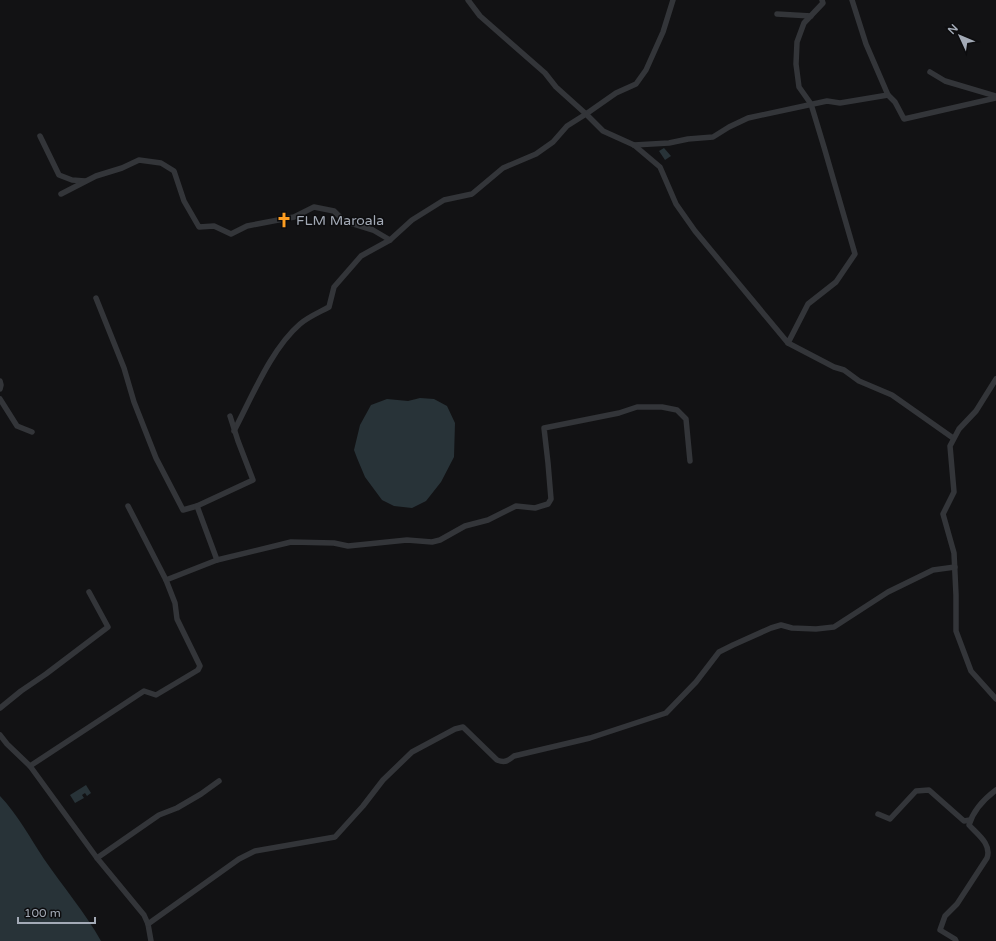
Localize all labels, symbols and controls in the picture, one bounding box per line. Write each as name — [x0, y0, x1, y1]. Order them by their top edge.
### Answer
north arrow — [940, 16, 980, 56]
text: N — [945, 22, 961, 37]
church icon: FLM Maroala — [275, 211, 293, 229]
place label: FLM Maroala — [296, 212, 384, 229]
scale bar — [18, 899, 95, 925]
text: 100 m — [24, 906, 61, 920]

